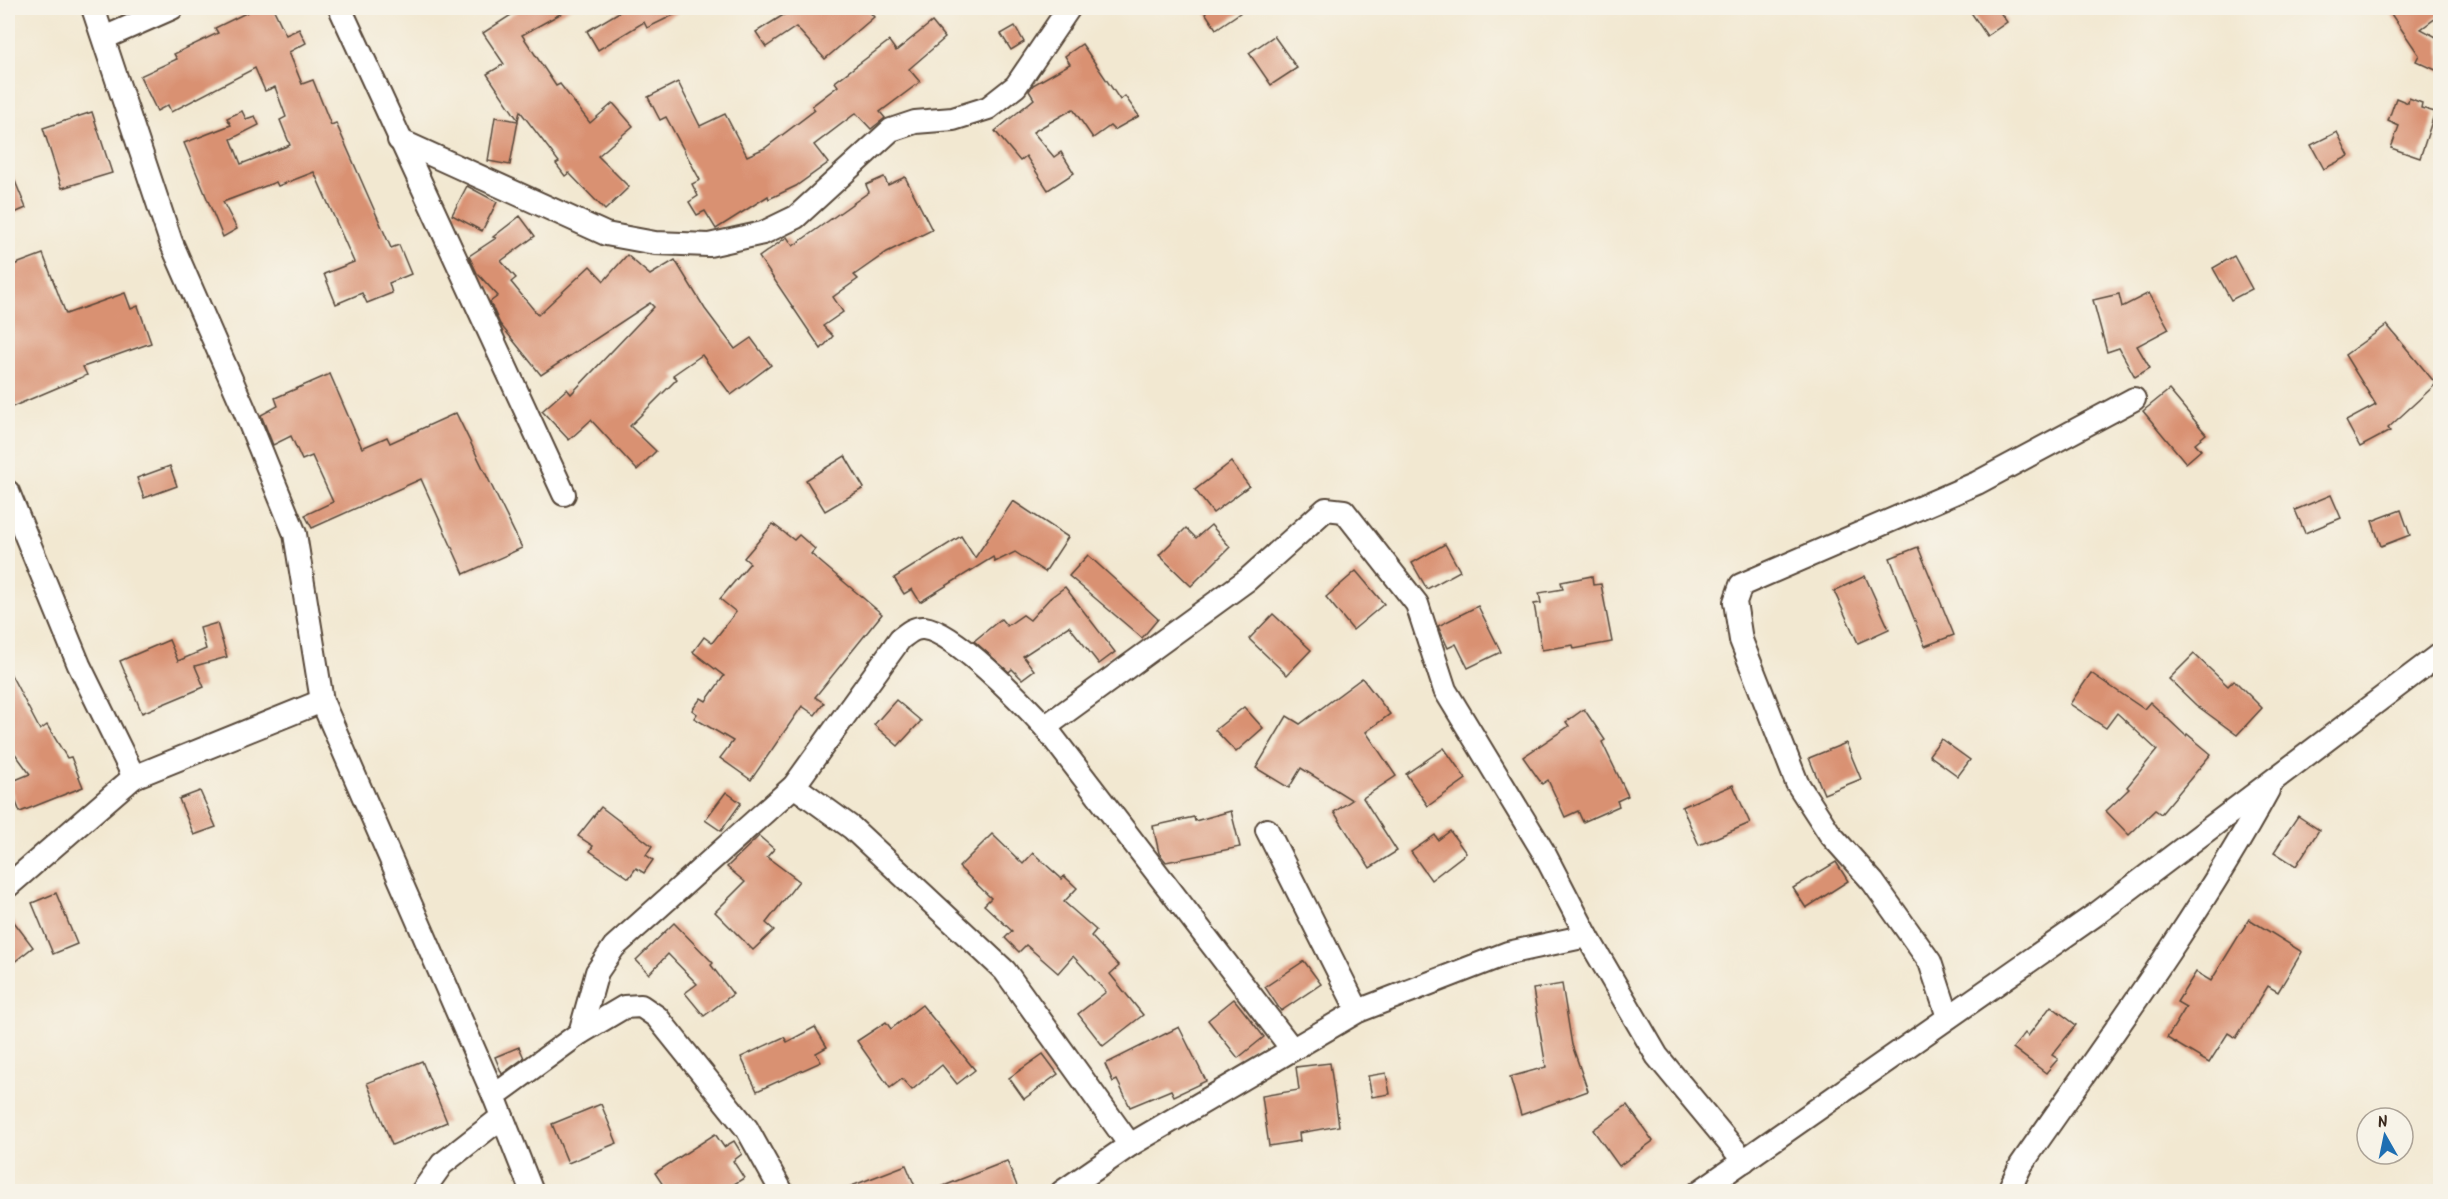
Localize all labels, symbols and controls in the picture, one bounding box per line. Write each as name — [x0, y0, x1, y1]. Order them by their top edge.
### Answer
north arrow — [2355, 1106, 2415, 1166]
text: N — [2376, 1110, 2390, 1136]

